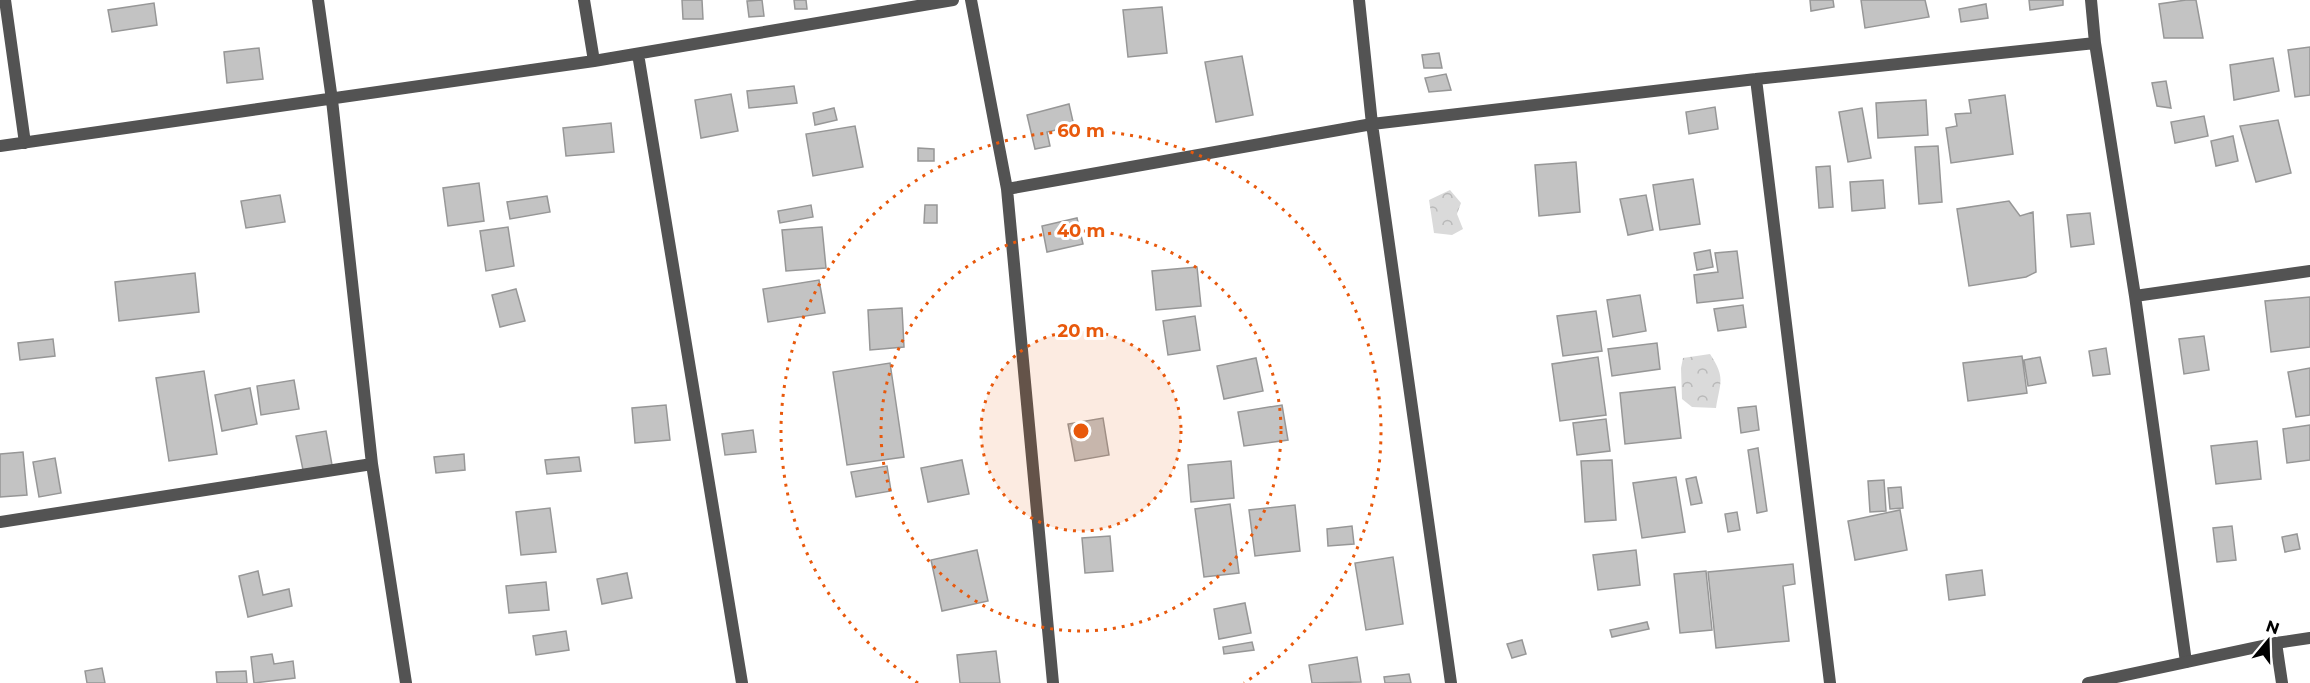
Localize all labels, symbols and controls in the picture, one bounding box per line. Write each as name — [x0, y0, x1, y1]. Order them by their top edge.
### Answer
text: 60 m — [1057, 120, 1105, 142]
text: 40 m — [1057, 220, 1105, 242]
text: 20 m — [1058, 320, 1104, 342]
centre of rings — [1071, 421, 1091, 441]
north arrow — [2238, 611, 2298, 671]
text: N — [2264, 616, 2282, 638]

